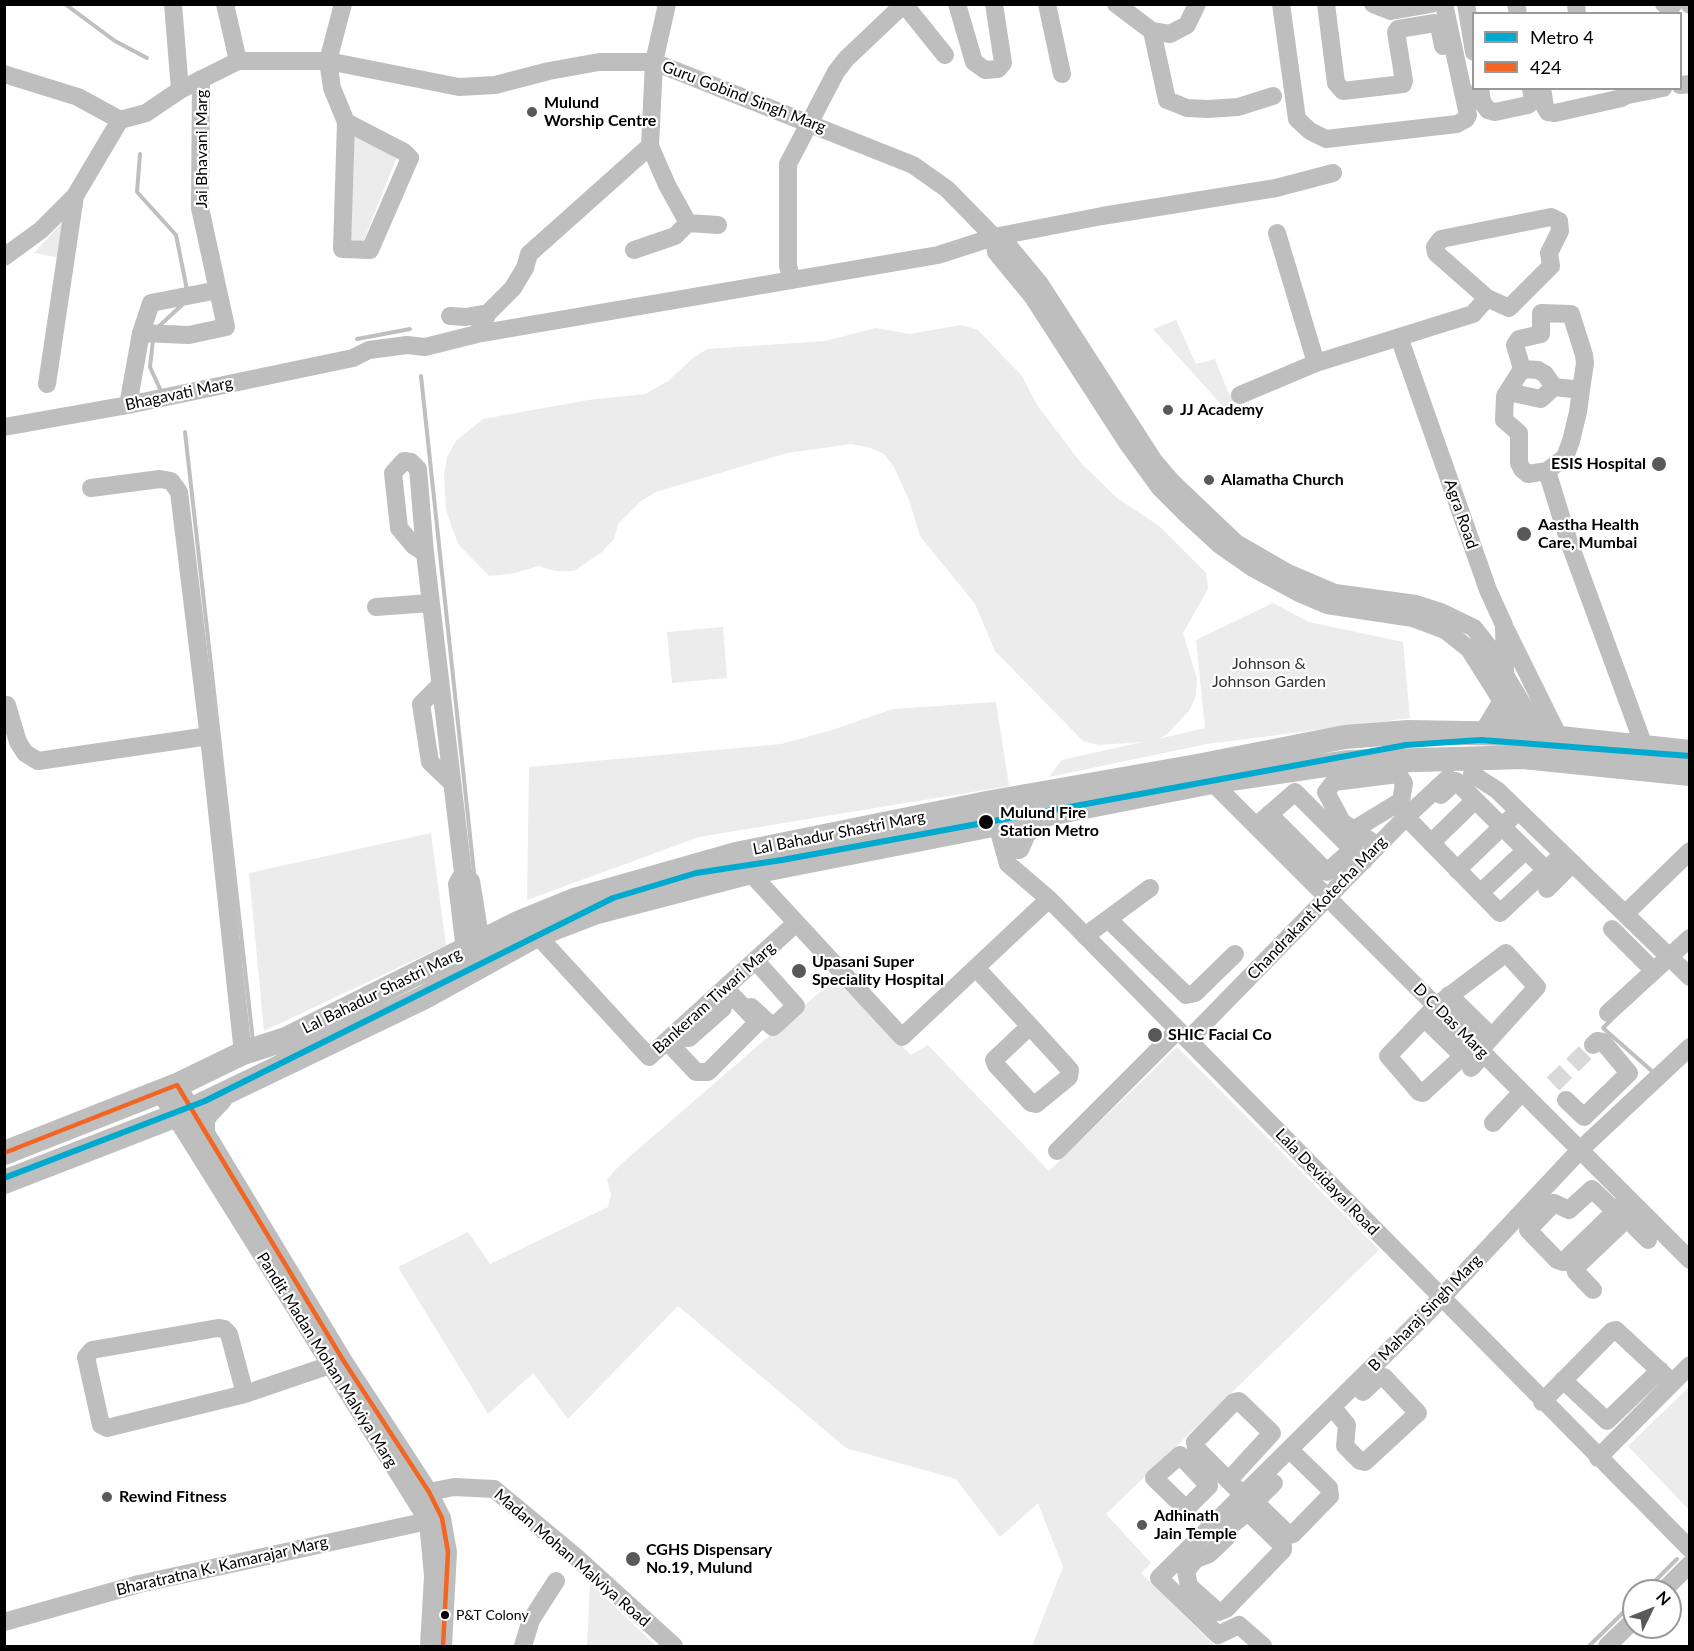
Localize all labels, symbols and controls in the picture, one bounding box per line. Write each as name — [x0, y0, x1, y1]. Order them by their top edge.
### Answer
legend — [1472, 12, 1682, 90]
text: Metro 4 — [1530, 26, 1594, 48]
text: 424 — [1530, 56, 1561, 78]
street label: Guru Gobind Singh Marg — [659, 57, 829, 137]
street label: Jai Bhavani Marg — [192, 90, 212, 208]
place label: Mulund Worship Centre — [544, 93, 656, 131]
marker: Mulund Worship Centre — [525, 105, 539, 119]
street label: Bhagavati Marg — [123, 373, 235, 415]
place label: JJ Academy — [1180, 400, 1263, 420]
marker: JJ Academy — [1161, 403, 1175, 417]
place label: ESIS Hospital — [1551, 454, 1646, 474]
marker: ESIS Hospital — [1650, 455, 1668, 473]
place label: Alamatha Church — [1221, 470, 1344, 490]
marker: Alamatha Church — [1202, 473, 1216, 487]
street label: Agra Road — [1440, 477, 1482, 551]
place label: Aastha Health Care, Mumbai — [1538, 515, 1639, 553]
marker: Aastha Health Care, Mumbai — [1515, 525, 1533, 543]
park label: Johnson & Johnson Garden — [1212, 654, 1326, 692]
place label: Mulund Fire Station Metro — [1000, 803, 1099, 841]
street label: Lal Bahadur Shastri Marg — [751, 807, 927, 859]
marker: Mulund Fire Station Metro — [977, 813, 995, 831]
street label: Chandrakant Kotecha Marg — [1243, 832, 1391, 984]
street label: Bankeram Tiwari Marg — [649, 938, 779, 1058]
street label: Lal Bahadur Shastri Marg — [299, 944, 465, 1038]
place label: Upasani Super Speciality Hospital — [812, 952, 944, 990]
marker: Upasani Super Speciality Hospital — [790, 962, 808, 980]
street label: D C Das Marg — [1409, 979, 1493, 1063]
place label: SHIC Facial Co — [1168, 1025, 1272, 1045]
marker: SHIC Facial Co — [1146, 1026, 1164, 1044]
street label: Lala Devidayal Road — [1271, 1125, 1383, 1239]
street label: Pandit Madan Mohan Malviya Marg — [253, 1249, 401, 1471]
street label: B Maharaj Singh Marg — [1364, 1251, 1486, 1375]
street label: Madan Mohan Malviya Road — [490, 1485, 654, 1631]
place label: Rewind Fitness — [119, 1487, 227, 1507]
marker: Rewind Fitness — [100, 1490, 114, 1504]
place label: Adhinath Jain Temple — [1154, 1506, 1237, 1544]
marker: Adhinath Jain Temple — [1135, 1518, 1149, 1532]
street label: Bharatratna K. Kamarajar Marg — [114, 1532, 330, 1600]
place label: CGHS Dispensary No.19, Mulund — [646, 1540, 772, 1578]
marker: CGHS Dispensary No.19, Mulund — [624, 1550, 642, 1568]
north arrow — [1622, 1579, 1682, 1639]
text: N — [1653, 1587, 1675, 1609]
place label: P&T Colony — [456, 1607, 529, 1623]
marker: P&T Colony — [439, 1609, 451, 1621]

